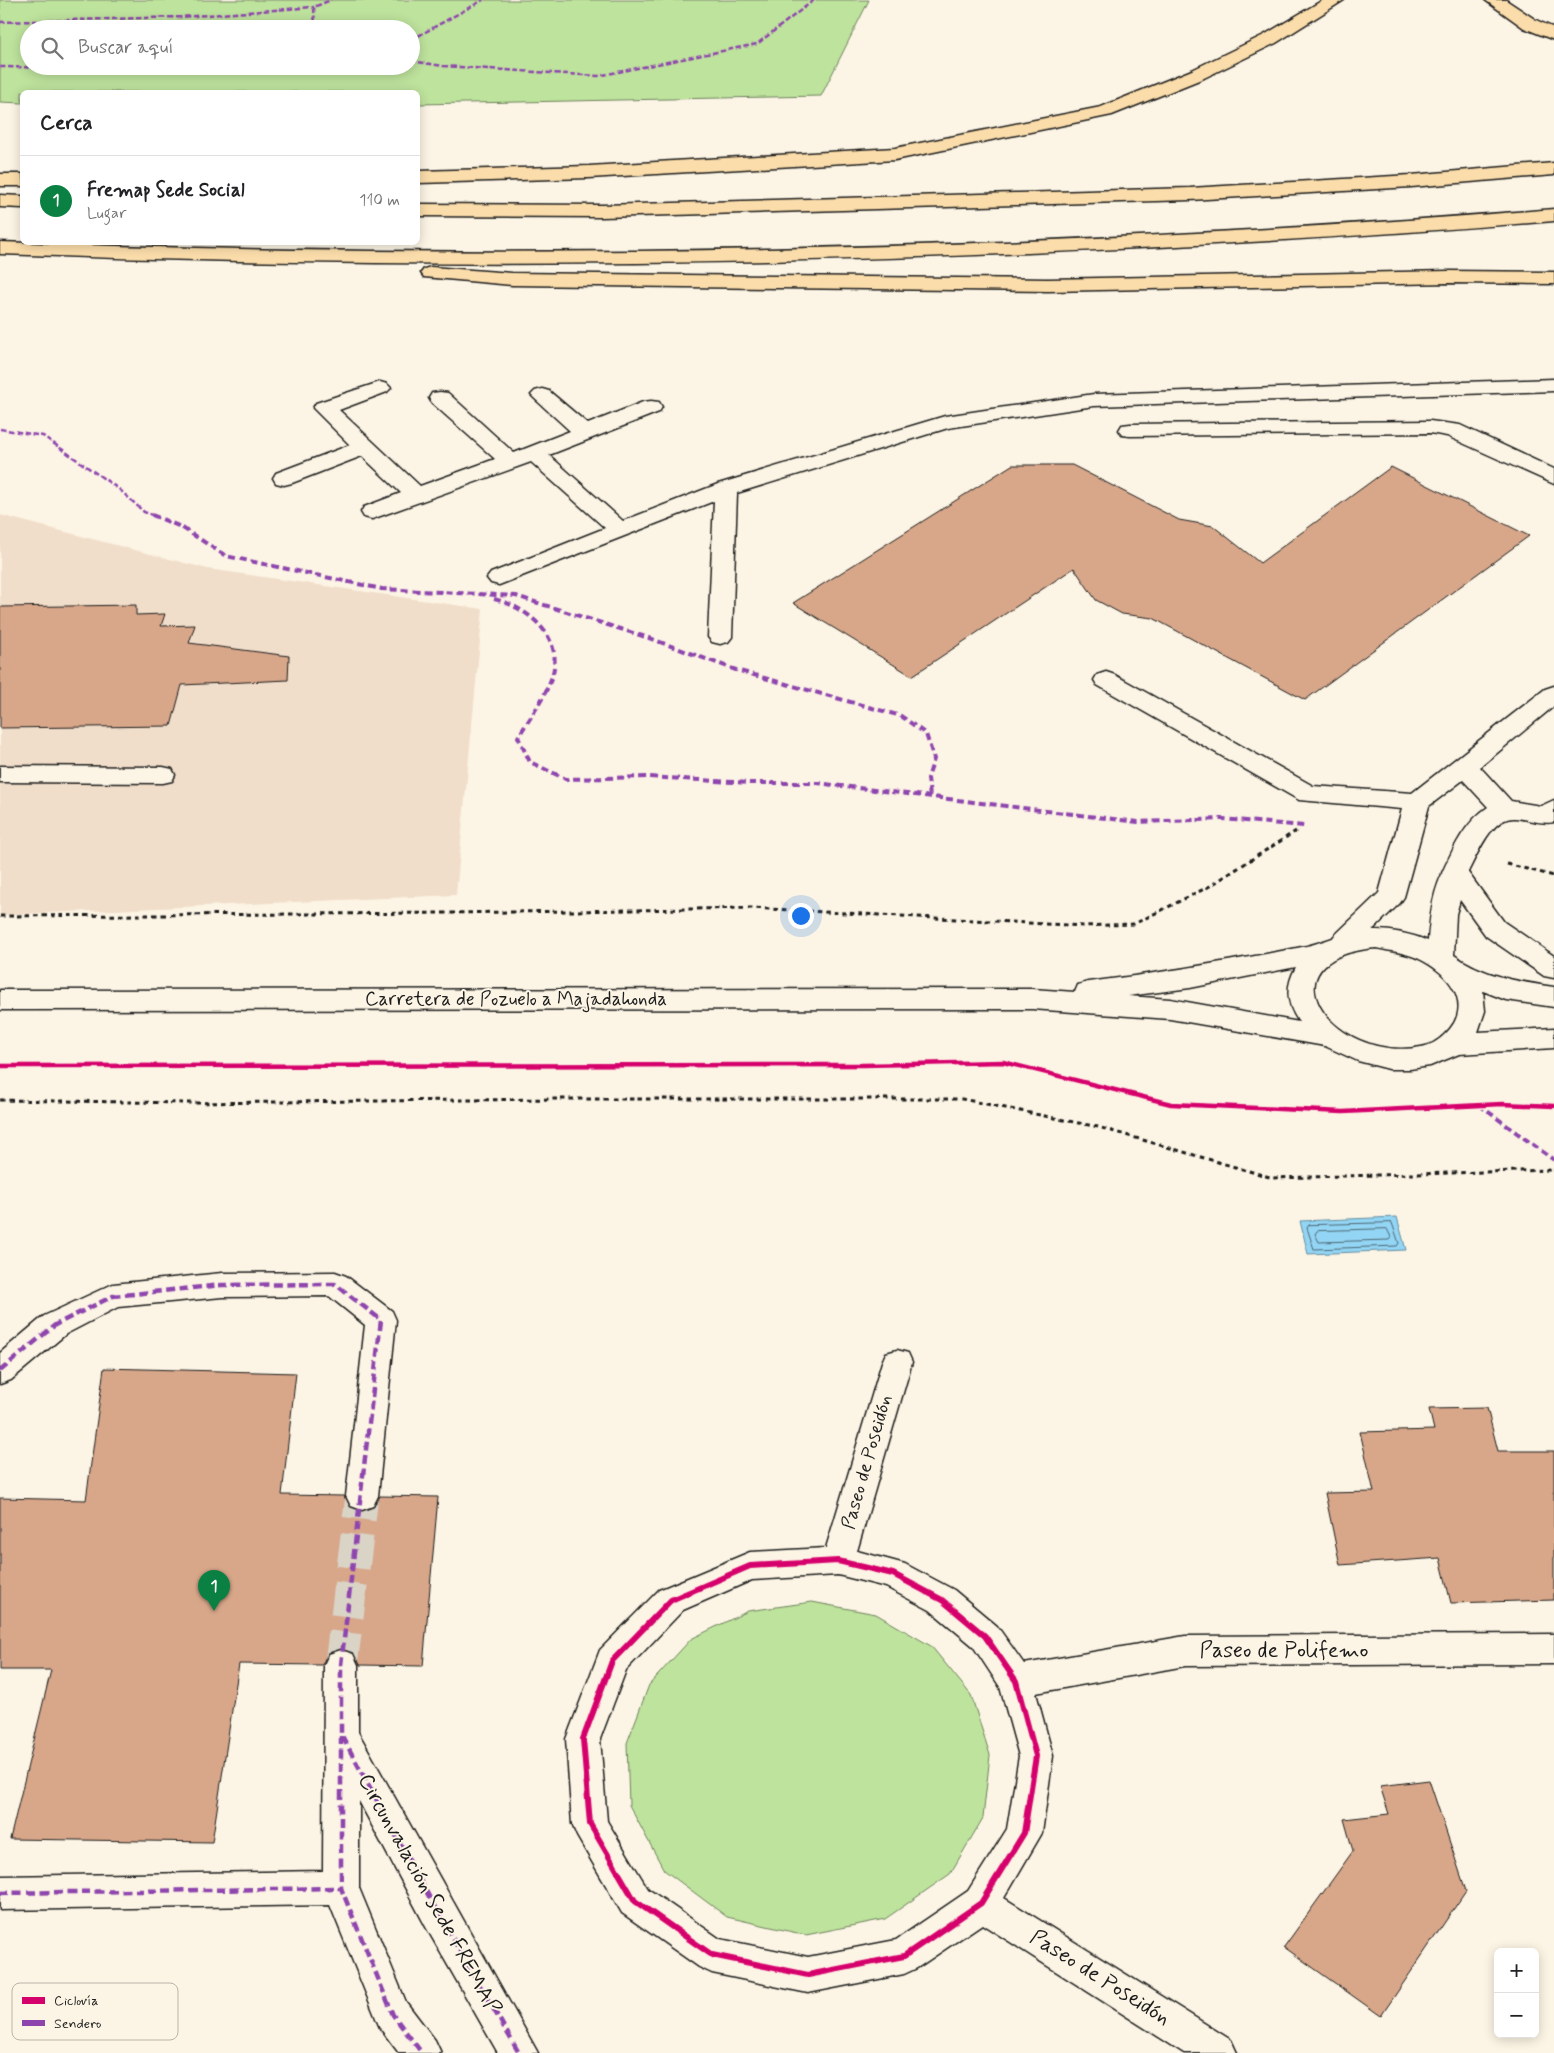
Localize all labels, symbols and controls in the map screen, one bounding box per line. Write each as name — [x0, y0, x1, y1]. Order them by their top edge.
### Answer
search box — [20, 20, 420, 75]
icon: search — [38, 34, 66, 62]
text: Buscar aquí — [78, 35, 173, 60]
text: Cerca — [40, 109, 93, 137]
text: Fremap Sede Social — [87, 178, 245, 203]
text: 1 — [52, 190, 60, 211]
text: 110 m — [359, 190, 400, 211]
text: Lugar — [87, 203, 126, 224]
your location — [788, 903, 814, 929]
street label: Carretera de Pozuelo a Majadahonda — [365, 987, 667, 1013]
street label: Paseo de Poseidón — [836, 1392, 898, 1532]
pin: 1 — [198, 1570, 230, 1611]
street label: Paseo de Polifemo — [1200, 1637, 1369, 1665]
street label: Circunvalación Sede FREMAP — [351, 1769, 507, 2019]
street label: Paseo de Poseidón — [1024, 1924, 1176, 2032]
map controls — [1494, 1948, 1539, 2038]
button: + — [1494, 1948, 1539, 1993]
legend — [12, 1983, 178, 2040]
text: Ciclovía — [54, 1992, 98, 2010]
button: − — [1494, 1993, 1539, 2038]
text: Sendero — [54, 2015, 101, 2033]

